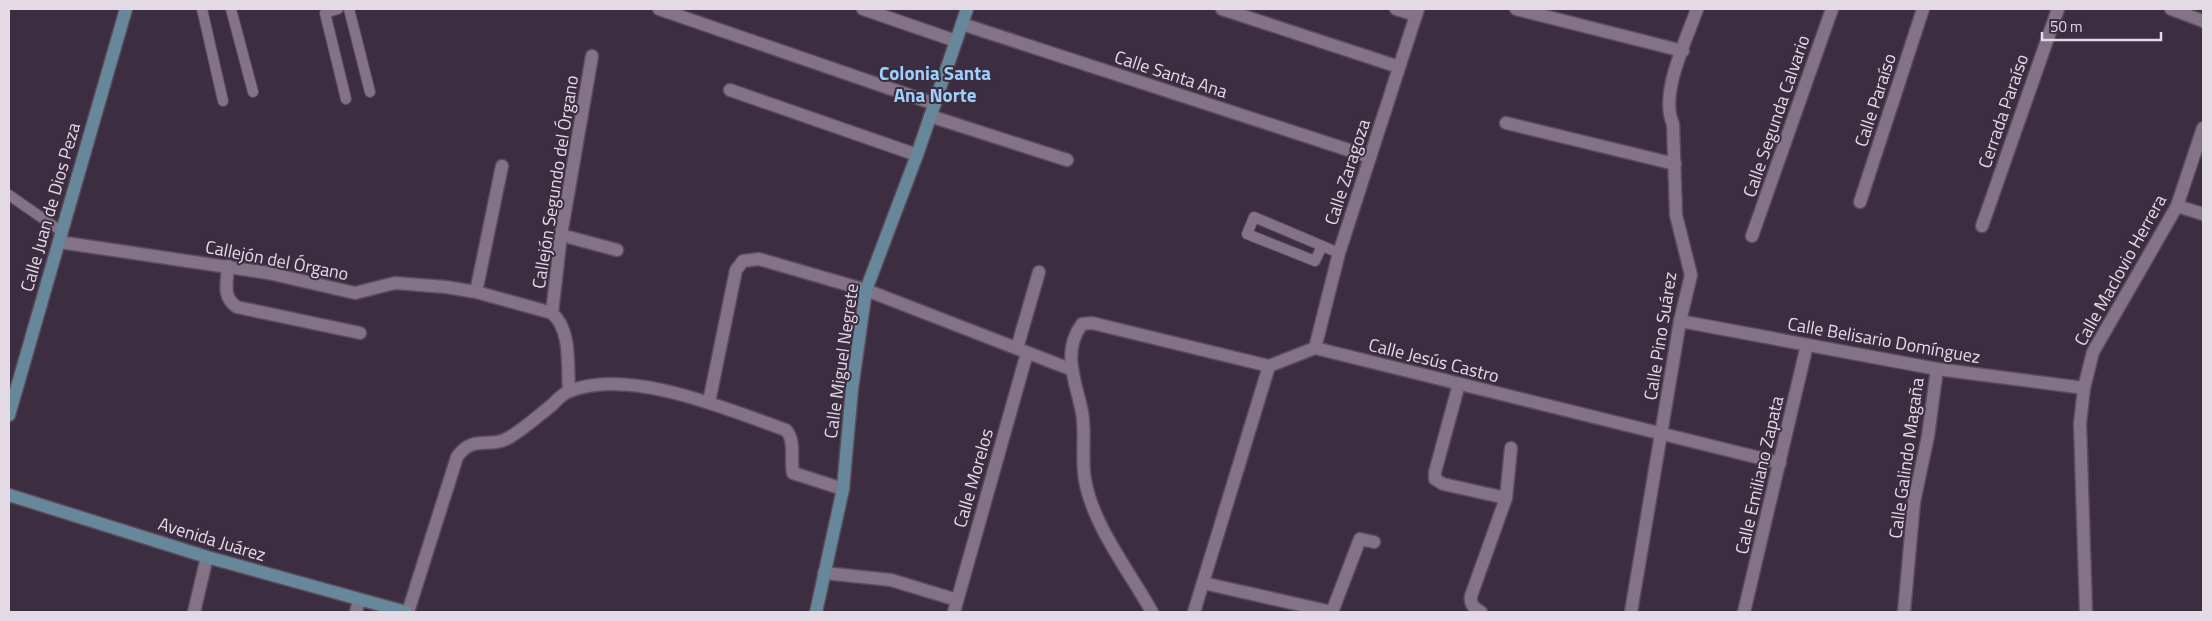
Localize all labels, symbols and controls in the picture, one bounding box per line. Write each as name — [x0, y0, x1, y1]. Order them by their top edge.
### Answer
scale bar — [2042, 10, 2161, 42]
text: 50 m — [2050, 15, 2083, 38]
street label: Calle Segunda Calvario — [1736, 31, 1816, 201]
street label: Calle Santa Ana — [1111, 43, 1231, 105]
street label: Calle Paraíso — [1847, 50, 1903, 150]
street label: Cerrada Paraíso — [1971, 50, 2035, 172]
district label: Colonia Santa Ana Norte — [879, 58, 991, 109]
street label: Callejón Segundo del Órgano — [525, 73, 585, 291]
street label: Calle Zaragoza — [1317, 116, 1377, 228]
street label: Calle Juan de Dios Peza — [13, 119, 87, 295]
street label: Calle Maclovio Herrera — [2067, 189, 2173, 351]
street label: Callejón del Órgano — [203, 233, 351, 287]
street label: Calle Pino Suárez — [1637, 270, 1683, 402]
street label: Calle Miguel Negrete — [817, 282, 865, 440]
street label: Calle Belisario Domínguez — [1785, 310, 1983, 370]
street label: Calle Jesús Castro — [1366, 331, 1502, 389]
street label: Calle Galindo Magaña — [1881, 376, 1931, 540]
street label: Calle Emiliano Zapata — [1728, 393, 1790, 557]
street label: Calle Morelos — [946, 425, 1000, 531]
street label: Avenida Juárez — [155, 510, 269, 568]

